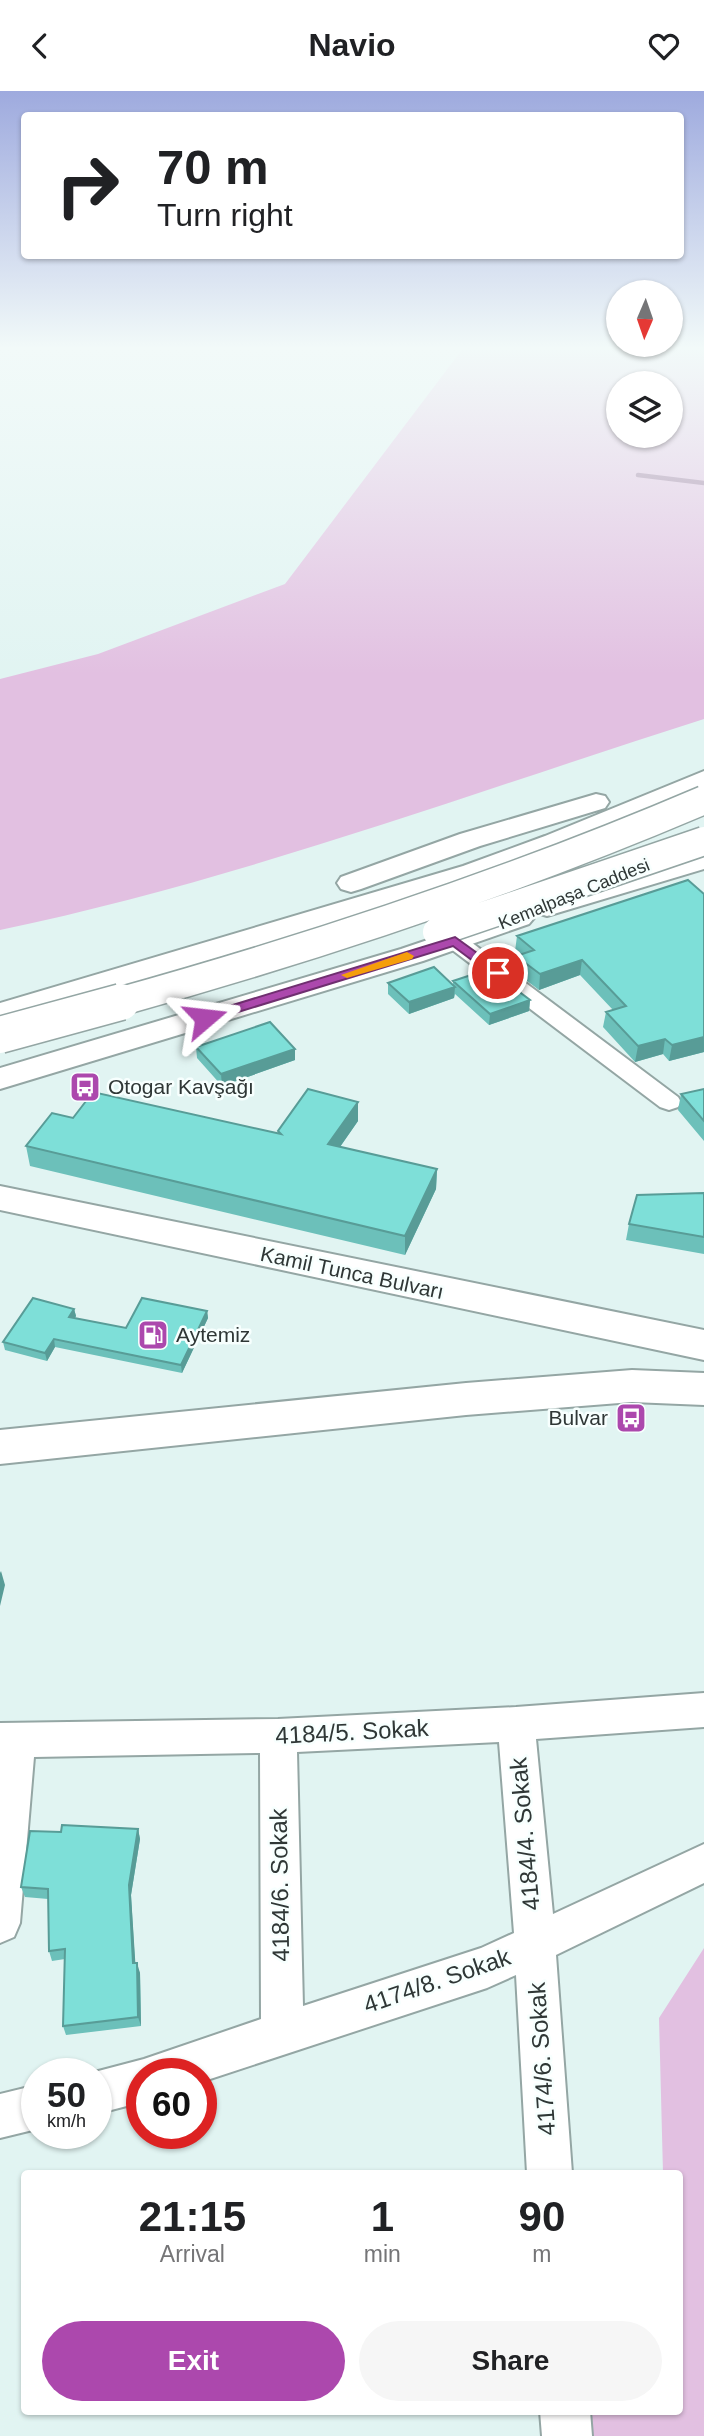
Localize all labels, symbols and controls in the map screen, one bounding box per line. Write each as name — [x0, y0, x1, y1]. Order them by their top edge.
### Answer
icon: back — [21, 27, 59, 65]
text: Navio — [308, 27, 396, 63]
icon: heart — [645, 27, 683, 65]
icon: right — [42, 140, 133, 231]
text: 70 m — [157, 140, 269, 194]
text: Turn right — [157, 197, 293, 233]
north arrow — [606, 280, 682, 357]
map controls — [606, 280, 683, 448]
button: layers — [606, 371, 683, 448]
street label: Kemalpaşa Caddesi — [496, 855, 652, 933]
pin — [468, 943, 528, 1003]
icon: arrive — [479, 954, 517, 992]
position arrow — [168, 981, 242, 1055]
bus stop icon: Otogar Kavşağı — [68, 1070, 102, 1104]
place label: Otogar Kavşağı — [108, 1075, 254, 1098]
street label: Kamil Tunca Bulvarı — [258, 1242, 446, 1303]
fuel station icon: Aytemiz — [136, 1318, 170, 1352]
place label: Aytemiz — [176, 1323, 250, 1346]
bus stop icon: Bulvar — [614, 1401, 648, 1435]
place label: Bulvar — [548, 1406, 608, 1429]
street label: 4184/5. Sokak — [275, 1714, 430, 1749]
street label: 4184/4. Sokak — [504, 1755, 545, 1912]
street label: 4184/6. Sokak — [265, 1807, 294, 1962]
street label: 4174/8. Sokak — [360, 1942, 515, 2018]
street label: 4174/6. Sokak — [523, 1981, 560, 2137]
speed limit sign: 60 — [126, 2058, 217, 2149]
text: 50 — [47, 2075, 86, 2114]
text: km/h — [47, 2111, 86, 2131]
text: 21:15 — [139, 2193, 246, 2240]
text: 1 — [371, 2193, 394, 2240]
text: 90 — [519, 2193, 565, 2240]
text: Arrival — [160, 2241, 225, 2267]
text: min — [364, 2241, 401, 2267]
text: m — [532, 2241, 551, 2267]
button: Exit — [42, 2321, 345, 2401]
button: Share — [359, 2321, 662, 2401]

